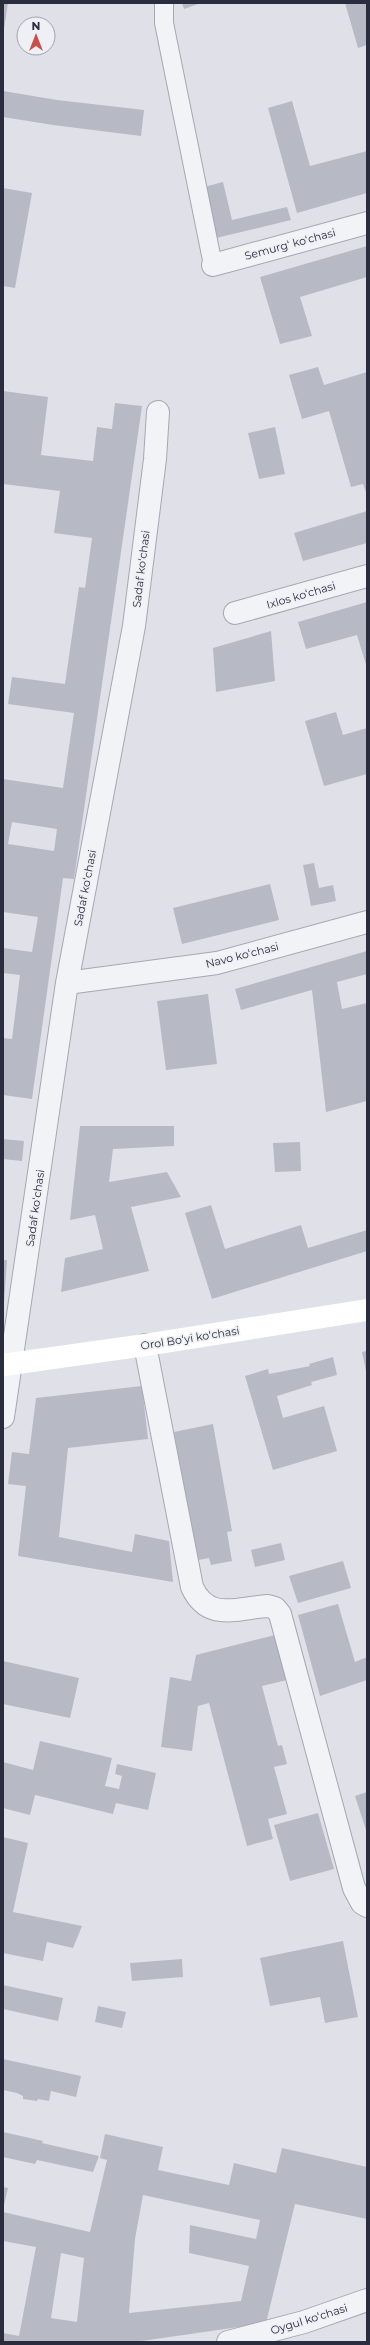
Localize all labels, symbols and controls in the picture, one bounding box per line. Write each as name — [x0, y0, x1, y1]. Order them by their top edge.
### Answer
north arrow — [16, 16, 56, 56]
text: N — [32, 19, 40, 33]
street label: Semurgʻ koʻchasi — [243, 225, 337, 263]
street label: Sadaf koʻchasi — [129, 529, 153, 608]
street label: Ixlos koʻchasi — [265, 578, 337, 612]
street label: Sadaf koʻchasi — [71, 848, 99, 928]
street label: Navo koʻchasi — [204, 939, 280, 971]
street label: Sadaf koʻchasi — [23, 1168, 47, 1248]
street label: Orol Boʻyi koʻchasi — [140, 1323, 240, 1353]
street label: Oygul koʻchasi — [269, 2301, 349, 2337]

